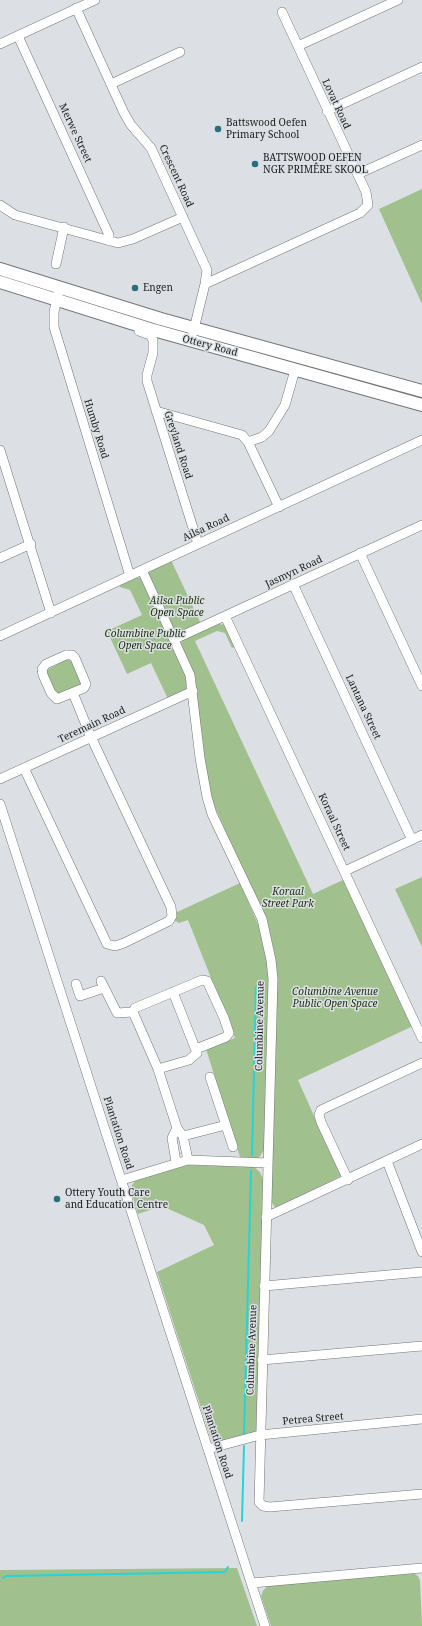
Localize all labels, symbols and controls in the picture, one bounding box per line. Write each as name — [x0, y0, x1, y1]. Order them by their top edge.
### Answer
street label: Lovat Road — [319, 77, 353, 131]
street label: Merwe Street — [56, 102, 94, 164]
place label: Battswood Oefen Primary School — [226, 117, 307, 140]
marker: Battswood Oefen Primary School — [213, 124, 223, 134]
street label: Crescent Road — [156, 143, 196, 209]
place label: BATTSWOOD OEFEN NGK PRIMÊRE SKOOL — [263, 152, 368, 176]
marker: BATTSWOOD OEFEN NGK PRIMÊRE SKOOL — [250, 159, 260, 169]
place label: Engen — [143, 282, 173, 294]
marker: Engen — [130, 283, 140, 293]
street label: Ottery Road — [181, 333, 239, 359]
street label: Humby Road — [81, 398, 111, 460]
street label: Greyland Road — [161, 409, 195, 481]
street label: Ailsa Road — [181, 512, 231, 544]
street label: Jasmyn Road — [263, 554, 325, 590]
park label: Ailsa Public Open Space — [150, 595, 204, 618]
park label: Columbine Public Open Space — [105, 628, 185, 652]
street label: Lantana Street — [343, 673, 383, 741]
street label: Teremain Road — [57, 704, 127, 746]
street label: Koraal Street — [315, 791, 353, 853]
park label: Koraal Street Park — [262, 886, 314, 910]
street label: Columbine Avenue — [253, 981, 267, 1071]
park label: Columbine Avenue Public Open Space — [292, 986, 378, 1010]
street label: Plantation Road — [101, 1095, 135, 1171]
place label: Ottery Youth Care and Education Centre — [65, 1187, 168, 1210]
marker: Ottery Youth Care and Education Centre — [52, 1194, 62, 1204]
street label: Columbine Avenue — [244, 1305, 260, 1395]
street label: Plantation Road — [200, 1404, 234, 1480]
street label: Petrea Street — [282, 1410, 344, 1428]

